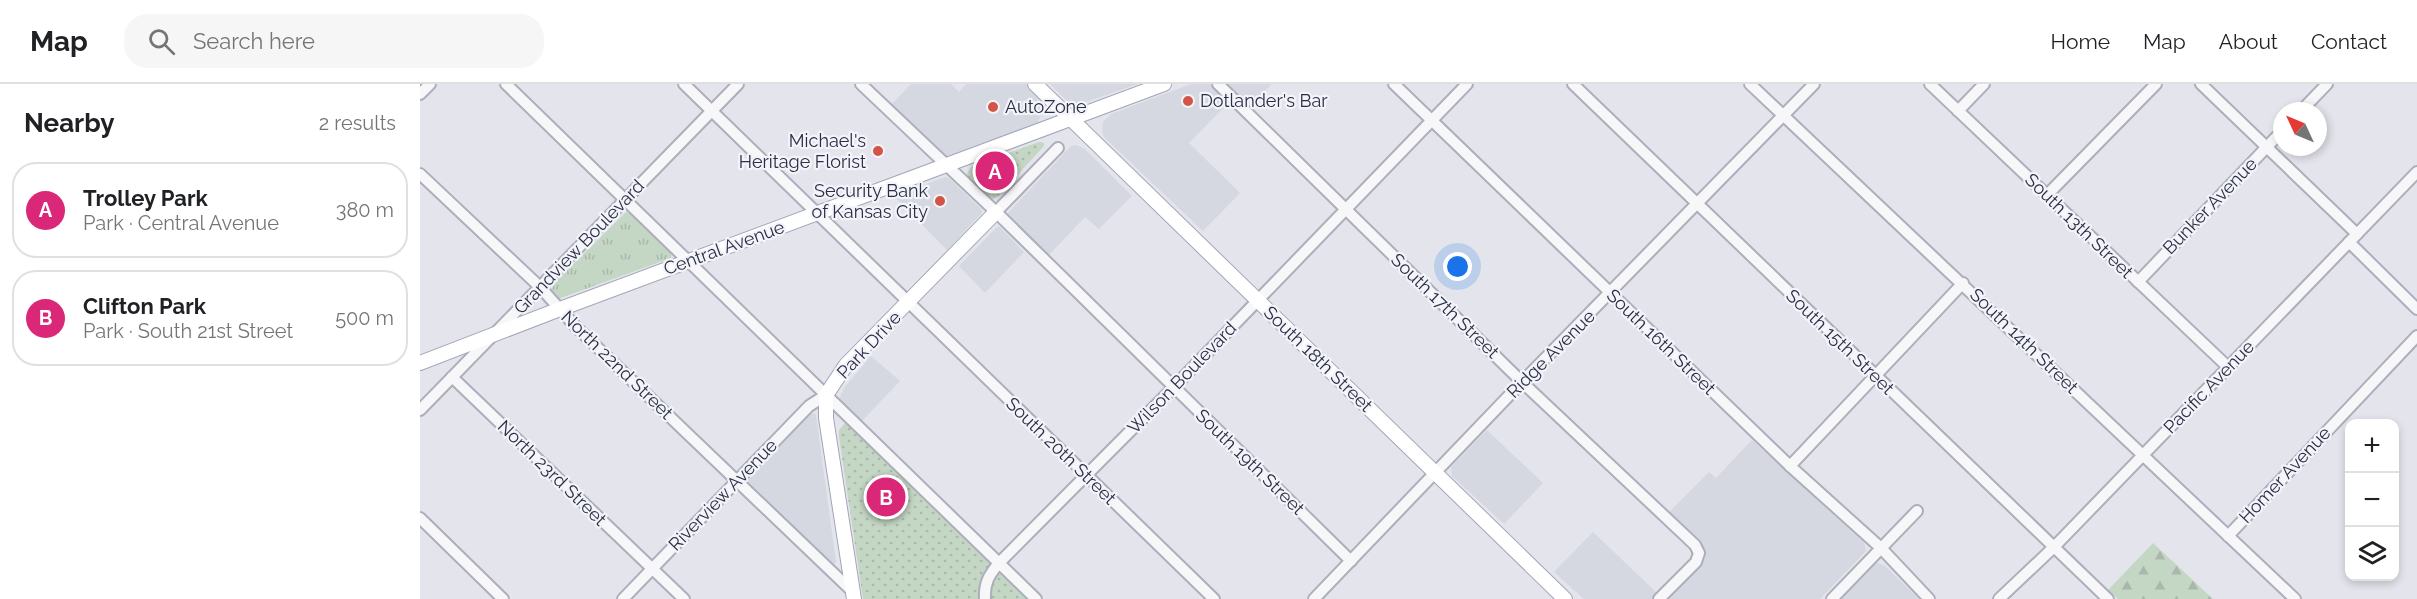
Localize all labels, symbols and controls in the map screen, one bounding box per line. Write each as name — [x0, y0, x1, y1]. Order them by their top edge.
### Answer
search box — [124, 14, 544, 68]
text: Map — [30, 25, 88, 58]
icon: search — [145, 25, 178, 58]
text: Search here — [193, 28, 315, 54]
text: Home — [2051, 29, 2110, 54]
text: Map — [2143, 29, 2186, 54]
text: About — [2219, 29, 2278, 54]
text: Contact — [2311, 29, 2387, 54]
place label: Dotlander's Bar — [1200, 90, 1328, 111]
marker: Dotlander's Bar — [1181, 94, 1195, 108]
place label: AutoZone — [1005, 96, 1087, 117]
marker: AutoZone — [986, 100, 1000, 114]
north arrow — [2273, 102, 2327, 156]
text: Nearby — [24, 108, 114, 138]
text: 2 results — [319, 111, 396, 135]
place label: Michael's Heritage Florist — [739, 130, 866, 172]
marker: Michael's Heritage Florist — [871, 144, 885, 158]
pin: A — [976, 148, 1014, 194]
street label: Bunker Avenue — [2158, 153, 2261, 258]
street label: South 13th Street — [2021, 169, 2138, 282]
street label: Grandview Boulevard — [509, 175, 648, 318]
place label: Security Bank of Kansas City — [812, 180, 928, 222]
text: Trolley Park — [83, 185, 208, 211]
marker: Security Bank of Kansas City — [933, 194, 947, 208]
text: A — [39, 198, 52, 222]
text: 380 m — [336, 198, 394, 222]
text: Park · Central Avenue — [83, 211, 279, 235]
street label: Central Avenue — [661, 216, 787, 279]
street label: South 17th Street — [1387, 249, 1504, 362]
your location — [1443, 252, 1472, 281]
street label: South 16th Street — [1603, 284, 1720, 399]
street label: South 14th Street — [1966, 284, 2083, 398]
street label: South 15th Street — [1782, 285, 1899, 399]
text: Clifton Park — [83, 293, 206, 319]
street label: South 18th Street — [1260, 301, 1377, 416]
street label: Ridge Avenue — [1502, 305, 1599, 402]
text: B — [39, 306, 52, 330]
text: 500 m — [335, 306, 394, 330]
street label: North 22nd Street — [557, 306, 677, 423]
street label: Park Drive — [832, 306, 905, 383]
street label: Wilson Boulevard — [1123, 317, 1240, 438]
text: Park · South 21st Street — [83, 319, 293, 343]
street label: Pacific Avenue — [2159, 336, 2258, 437]
street label: South 20th Street — [1002, 393, 1121, 509]
street label: South 19th Street — [1192, 405, 1309, 519]
street label: North 23rd Street — [494, 416, 611, 530]
map controls — [2345, 419, 2399, 581]
button: + — [2345, 419, 2399, 473]
street label: Homer Avenue — [2235, 422, 2335, 527]
street label: Riverview Avenue — [664, 434, 782, 555]
button: − — [2345, 473, 2399, 527]
pin: B — [866, 474, 906, 520]
button: layers — [2345, 527, 2399, 581]

